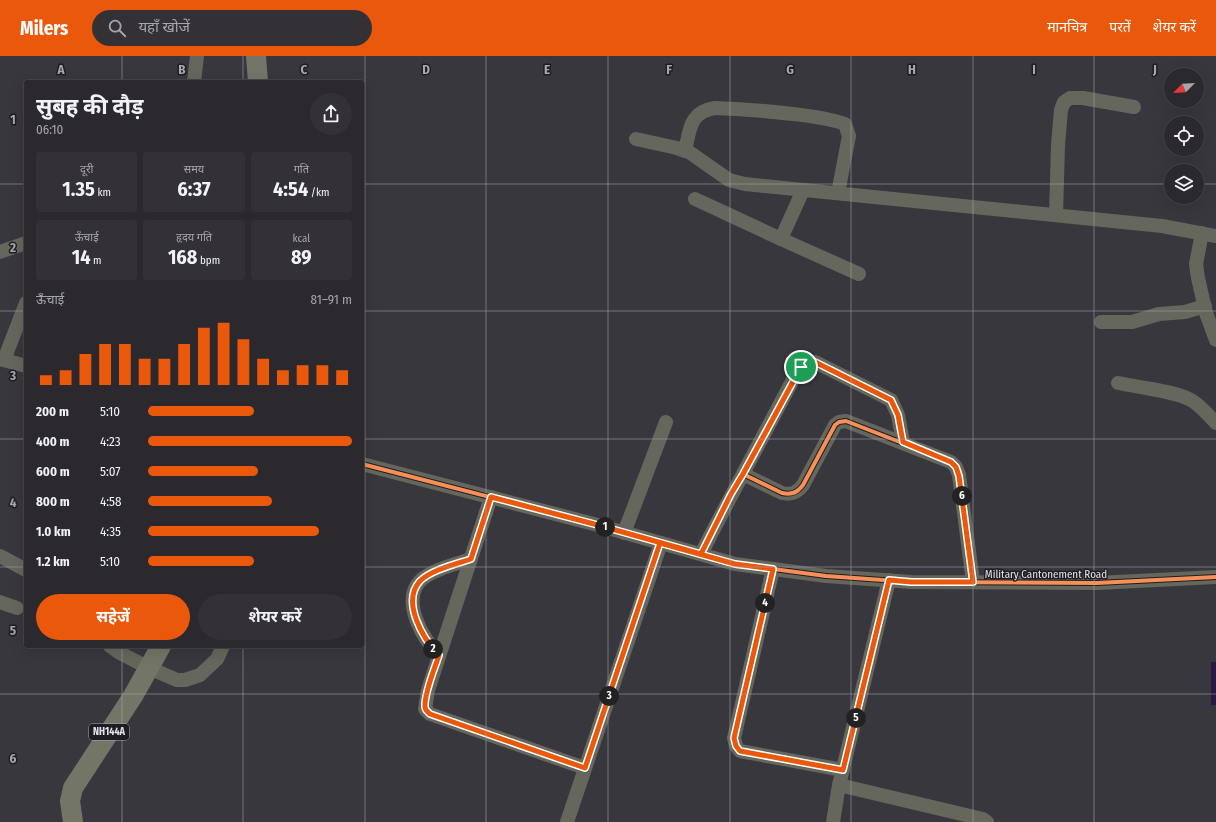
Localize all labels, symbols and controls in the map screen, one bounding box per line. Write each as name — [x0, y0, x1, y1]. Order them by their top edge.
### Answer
search box — [92, 10, 372, 46]
text: Milers — [20, 17, 68, 40]
icon: search — [106, 17, 128, 39]
text: यहाँ खोजें — [138, 18, 190, 36]
text: मानचित्र — [1047, 19, 1087, 36]
text: परतें — [1109, 19, 1131, 36]
text: शेयर करें — [1153, 19, 1196, 36]
text: A — [56, 62, 65, 77]
text: B — [178, 62, 186, 77]
text: C — [301, 62, 308, 77]
text: D — [422, 62, 430, 77]
text: E — [544, 62, 550, 77]
text: F — [666, 62, 672, 77]
text: G — [786, 62, 794, 77]
text: H — [908, 62, 916, 77]
text: I — [1032, 62, 1036, 77]
text: J — [1152, 62, 1157, 77]
north arrow — [1164, 68, 1204, 108]
map controls — [1164, 68, 1204, 204]
text: सुबह की दौड़ — [36, 93, 144, 120]
button: share — [310, 93, 352, 135]
text: 1 — [10, 112, 16, 127]
button: locate — [1164, 116, 1204, 156]
text: 06:10 — [36, 122, 63, 137]
text: दूरी — [80, 163, 93, 176]
text: समय — [184, 163, 204, 176]
text: गति — [294, 163, 309, 176]
button: layers — [1164, 164, 1204, 204]
text: 1.35 — [62, 177, 95, 201]
text: 6:37 — [177, 177, 211, 201]
text: 4:54 — [273, 177, 308, 201]
text: km — [95, 186, 111, 199]
text: /km — [308, 186, 330, 199]
text: ऊँचाई — [75, 231, 99, 244]
text: हृदय गति — [176, 231, 212, 244]
text: kcal — [292, 232, 310, 245]
text: 2 — [9, 240, 16, 255]
text: 14 — [72, 245, 91, 269]
text: 168 — [168, 245, 197, 269]
text: 89 — [291, 245, 312, 269]
text: m — [91, 254, 102, 267]
text: bpm — [197, 254, 220, 267]
text: ऊँचाई — [36, 292, 64, 307]
text: 81–91 m — [311, 292, 352, 307]
pin — [784, 350, 818, 384]
icon: arrive — [790, 356, 812, 378]
text: 3 — [9, 368, 16, 383]
text: 200 m — [36, 404, 69, 419]
text: 5:10 — [100, 404, 120, 419]
text: 400 m — [36, 434, 70, 449]
text: 4:23 — [100, 434, 121, 449]
text: 600 m — [36, 464, 70, 479]
text: 5:07 — [100, 464, 121, 479]
pin: 6 — [952, 486, 972, 506]
text: 6 — [959, 489, 965, 502]
text: 800 m — [36, 494, 70, 509]
text: 4:58 — [100, 494, 122, 509]
text: 4 — [10, 495, 17, 510]
pin: 1 — [595, 517, 615, 537]
text: 1 — [603, 520, 607, 533]
text: 1.0 km — [36, 524, 71, 539]
text: 4:35 — [100, 524, 121, 539]
text: 1.2 km — [36, 554, 70, 569]
text: 5:10 — [100, 554, 120, 569]
street label: Military Cantonement Road — [985, 568, 1107, 581]
pin: 4 — [755, 593, 775, 613]
button: सहेजें — [36, 594, 190, 640]
button: शेयर करें — [198, 594, 352, 640]
text: 4 — [762, 596, 768, 609]
text: 5 — [10, 623, 16, 638]
pin: 2 — [423, 639, 443, 659]
text: 2 — [430, 642, 436, 655]
pin: 3 — [599, 686, 619, 706]
text: 3 — [606, 689, 612, 702]
pin: 5 — [846, 708, 866, 728]
text: 5 — [853, 711, 859, 724]
road number: NH144A — [89, 724, 129, 740]
text: 6 — [10, 751, 17, 766]

